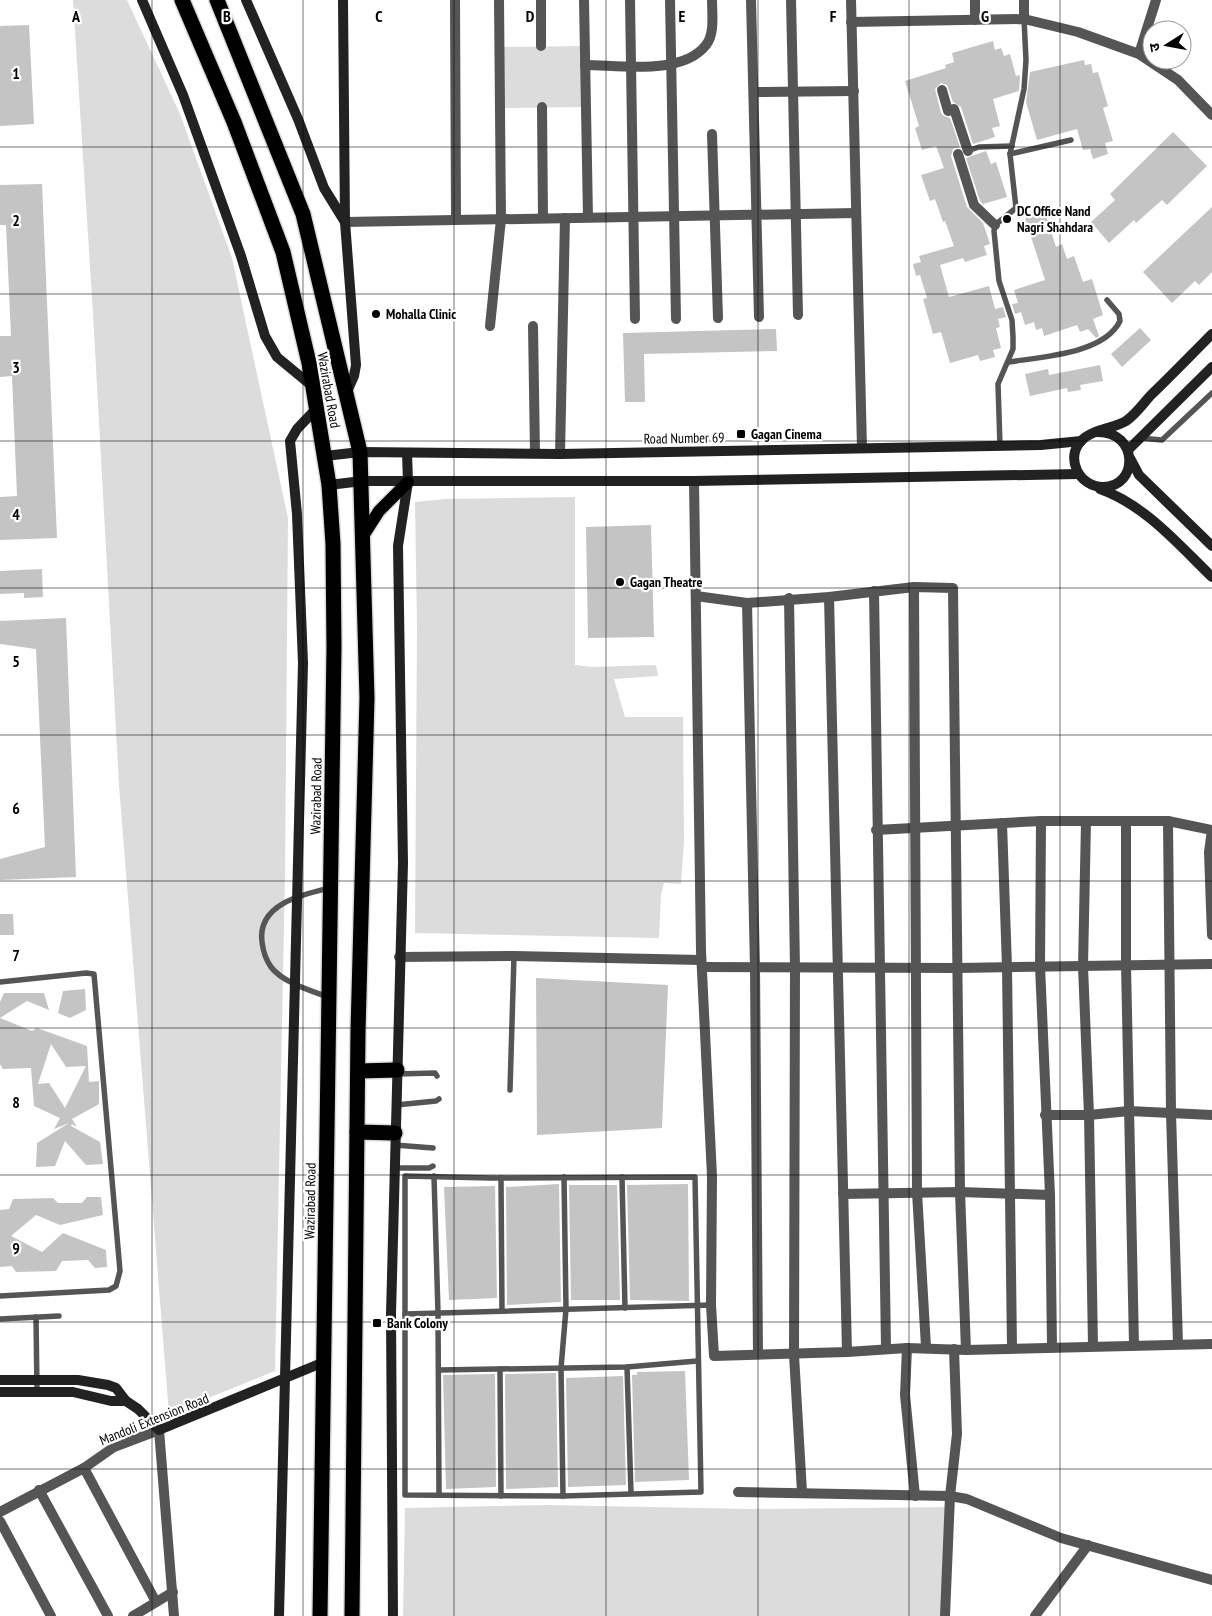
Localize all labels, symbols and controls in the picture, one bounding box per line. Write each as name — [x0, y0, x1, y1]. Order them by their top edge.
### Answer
text: A — [71, 6, 81, 26]
text: B — [223, 6, 231, 26]
text: C — [375, 6, 383, 26]
text: D — [526, 6, 535, 26]
text: E — [679, 6, 686, 26]
text: F — [830, 6, 837, 26]
text: G — [981, 6, 989, 26]
north arrow — [1142, 20, 1192, 70]
text: उ — [1144, 41, 1164, 53]
text: 1 — [12, 63, 20, 83]
place label: DC Office Nand Nagri Shahdara — [1017, 202, 1093, 236]
text: 2 — [12, 210, 20, 230]
marker: DC Office Nand Nagri Shahdara — [1001, 213, 1013, 225]
place label: Mohalla Clinic — [386, 305, 456, 323]
marker: Mohalla Clinic — [370, 308, 382, 320]
street label: Wazirabad Road — [313, 351, 345, 429]
text: 3 — [12, 357, 20, 377]
place label: Gagan Cinema — [751, 425, 822, 443]
street label: Road Number 69 — [643, 428, 725, 448]
marker: Gagan Cinema — [735, 428, 747, 440]
text: 4 — [12, 504, 20, 524]
place label: Gagan Theatre — [630, 573, 702, 591]
marker: Gagan Theatre — [614, 576, 626, 588]
text: 5 — [12, 651, 20, 671]
street label: Wazirabad Road — [306, 758, 326, 834]
text: 6 — [12, 798, 20, 818]
text: 7 — [12, 945, 20, 965]
text: 8 — [12, 1092, 20, 1112]
street label: Wazirabad Road — [300, 1163, 320, 1239]
text: 9 — [12, 1238, 20, 1258]
place label: Bank Colony — [387, 1314, 448, 1332]
marker: Bank Colony — [371, 1317, 383, 1329]
street label: Mandoli Extension Road — [97, 1389, 211, 1449]

